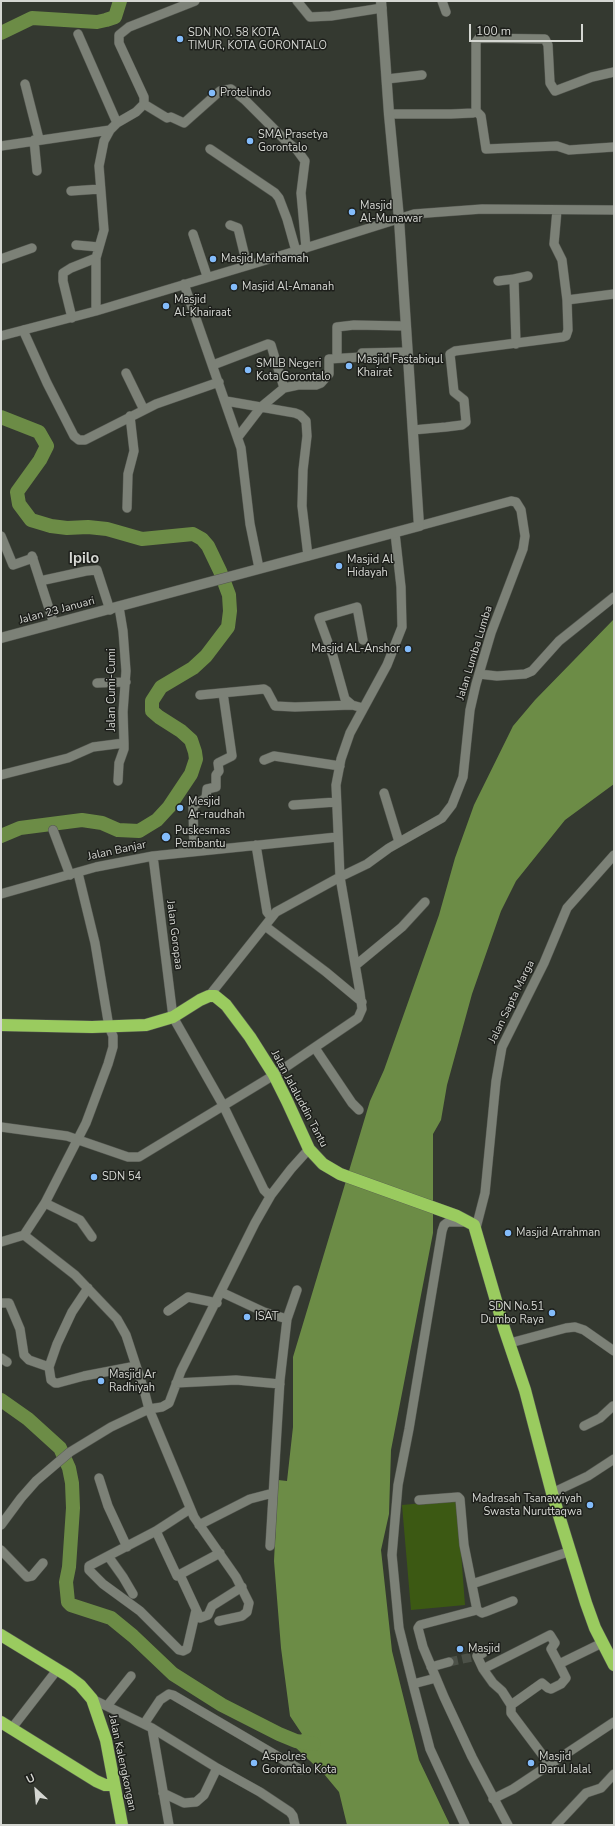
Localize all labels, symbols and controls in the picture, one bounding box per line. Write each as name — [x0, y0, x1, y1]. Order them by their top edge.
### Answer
scale bar — [471, 16, 585, 42]
text: 100 m — [476, 23, 511, 39]
place label: SDN NO. 58 KOTA TIMUR, KOTA GORONTALO — [188, 26, 327, 52]
marker: SDN NO. 58 KOTA TIMUR, KOTA GORONTALO — [175, 34, 185, 44]
place label: Protelindo — [220, 86, 271, 100]
marker: Protelindo — [207, 88, 217, 98]
place label: SMA Prasetya Gorontalo — [258, 128, 328, 154]
marker: SMA Prasetya Gorontalo — [245, 136, 255, 146]
place label: Masjid Al-Munawar — [360, 199, 422, 225]
marker: Masjid Al-Munawar — [347, 207, 357, 217]
place label: Masjid Marhamah — [221, 252, 309, 266]
marker: Masjid Marhamah — [208, 254, 218, 264]
place label: Masjid Al-Amanah — [242, 280, 334, 294]
marker: Masjid Al-Amanah — [229, 282, 239, 292]
place label: Masjid Al-Khairaat — [174, 293, 231, 319]
marker: Masjid Al-Khairaat — [161, 301, 171, 311]
place label: Masjid Fastabiqul Khairat — [357, 353, 443, 379]
place label: SMLB Negeri Kota Gorontalo — [256, 357, 331, 383]
marker: Masjid Fastabiqul Khairat — [344, 361, 354, 371]
marker: SMLB Negeri Kota Gorontalo — [243, 365, 253, 375]
district label: Ipilo — [69, 550, 99, 568]
place label: Masjid Al Hidayah — [347, 553, 393, 579]
marker: Masjid Al Hidayah — [334, 561, 344, 571]
street label: Jalan 23 Januari — [18, 595, 96, 627]
street label: Jalan Lumba Lumba — [454, 604, 496, 702]
place label: Masjid AL-Anshor — [311, 642, 400, 656]
marker: Masjid AL-Anshor — [403, 644, 413, 654]
street label: Jalan Cumi-Cumi — [105, 648, 119, 732]
place label: Mesjid Ar-raudhah — [188, 795, 245, 821]
marker: Mesjid Ar-raudhah — [175, 803, 185, 813]
place label: Puskesmas Pembantu — [175, 824, 230, 850]
marker: Puskesmas Pembantu — [160, 831, 172, 843]
street label: Jalan Banjar — [87, 838, 147, 864]
street label: Jalan Goropaa — [163, 900, 185, 970]
street label: Jalan Sapta Marga — [486, 958, 538, 1046]
street label: Jalan Jalaluddin Tantu — [268, 1048, 330, 1150]
place label: SDN 54 — [102, 1170, 141, 1184]
marker: SDN 54 — [89, 1172, 99, 1182]
place label: Masjid Arrahman — [516, 1226, 600, 1240]
marker: Masjid Arrahman — [503, 1228, 513, 1238]
place label: SDN No.51 Dumbo Raya — [480, 1300, 544, 1326]
marker: SDN No.51 Dumbo Raya — [547, 1308, 557, 1318]
place label: ISAT — [255, 1310, 278, 1324]
marker: ISAT — [242, 1312, 252, 1322]
place label: Masjid Ar Radhiyah — [109, 1368, 156, 1394]
marker: Masjid Ar Radhiyah — [96, 1376, 106, 1386]
place label: Madrasah Tsanawiyah Swasta Nuruttaqwa — [472, 1492, 582, 1518]
marker: Madrasah Tsanawiyah Swasta Nuruttaqwa — [585, 1500, 595, 1510]
place label: Masjid — [468, 1642, 500, 1656]
marker: Masjid — [455, 1644, 465, 1654]
street label: Jalan Kalengkongan — [105, 1714, 139, 1812]
place label: Aspolres Gorontalo Kota — [262, 1750, 337, 1776]
place label: Masjid Darul Jalal — [539, 1750, 591, 1776]
marker: Aspolres Gorontalo Kota — [249, 1758, 259, 1768]
marker: Masjid Darul Jalal — [526, 1758, 536, 1768]
north arrow — [16, 1770, 56, 1810]
text: U — [24, 1770, 37, 1787]

